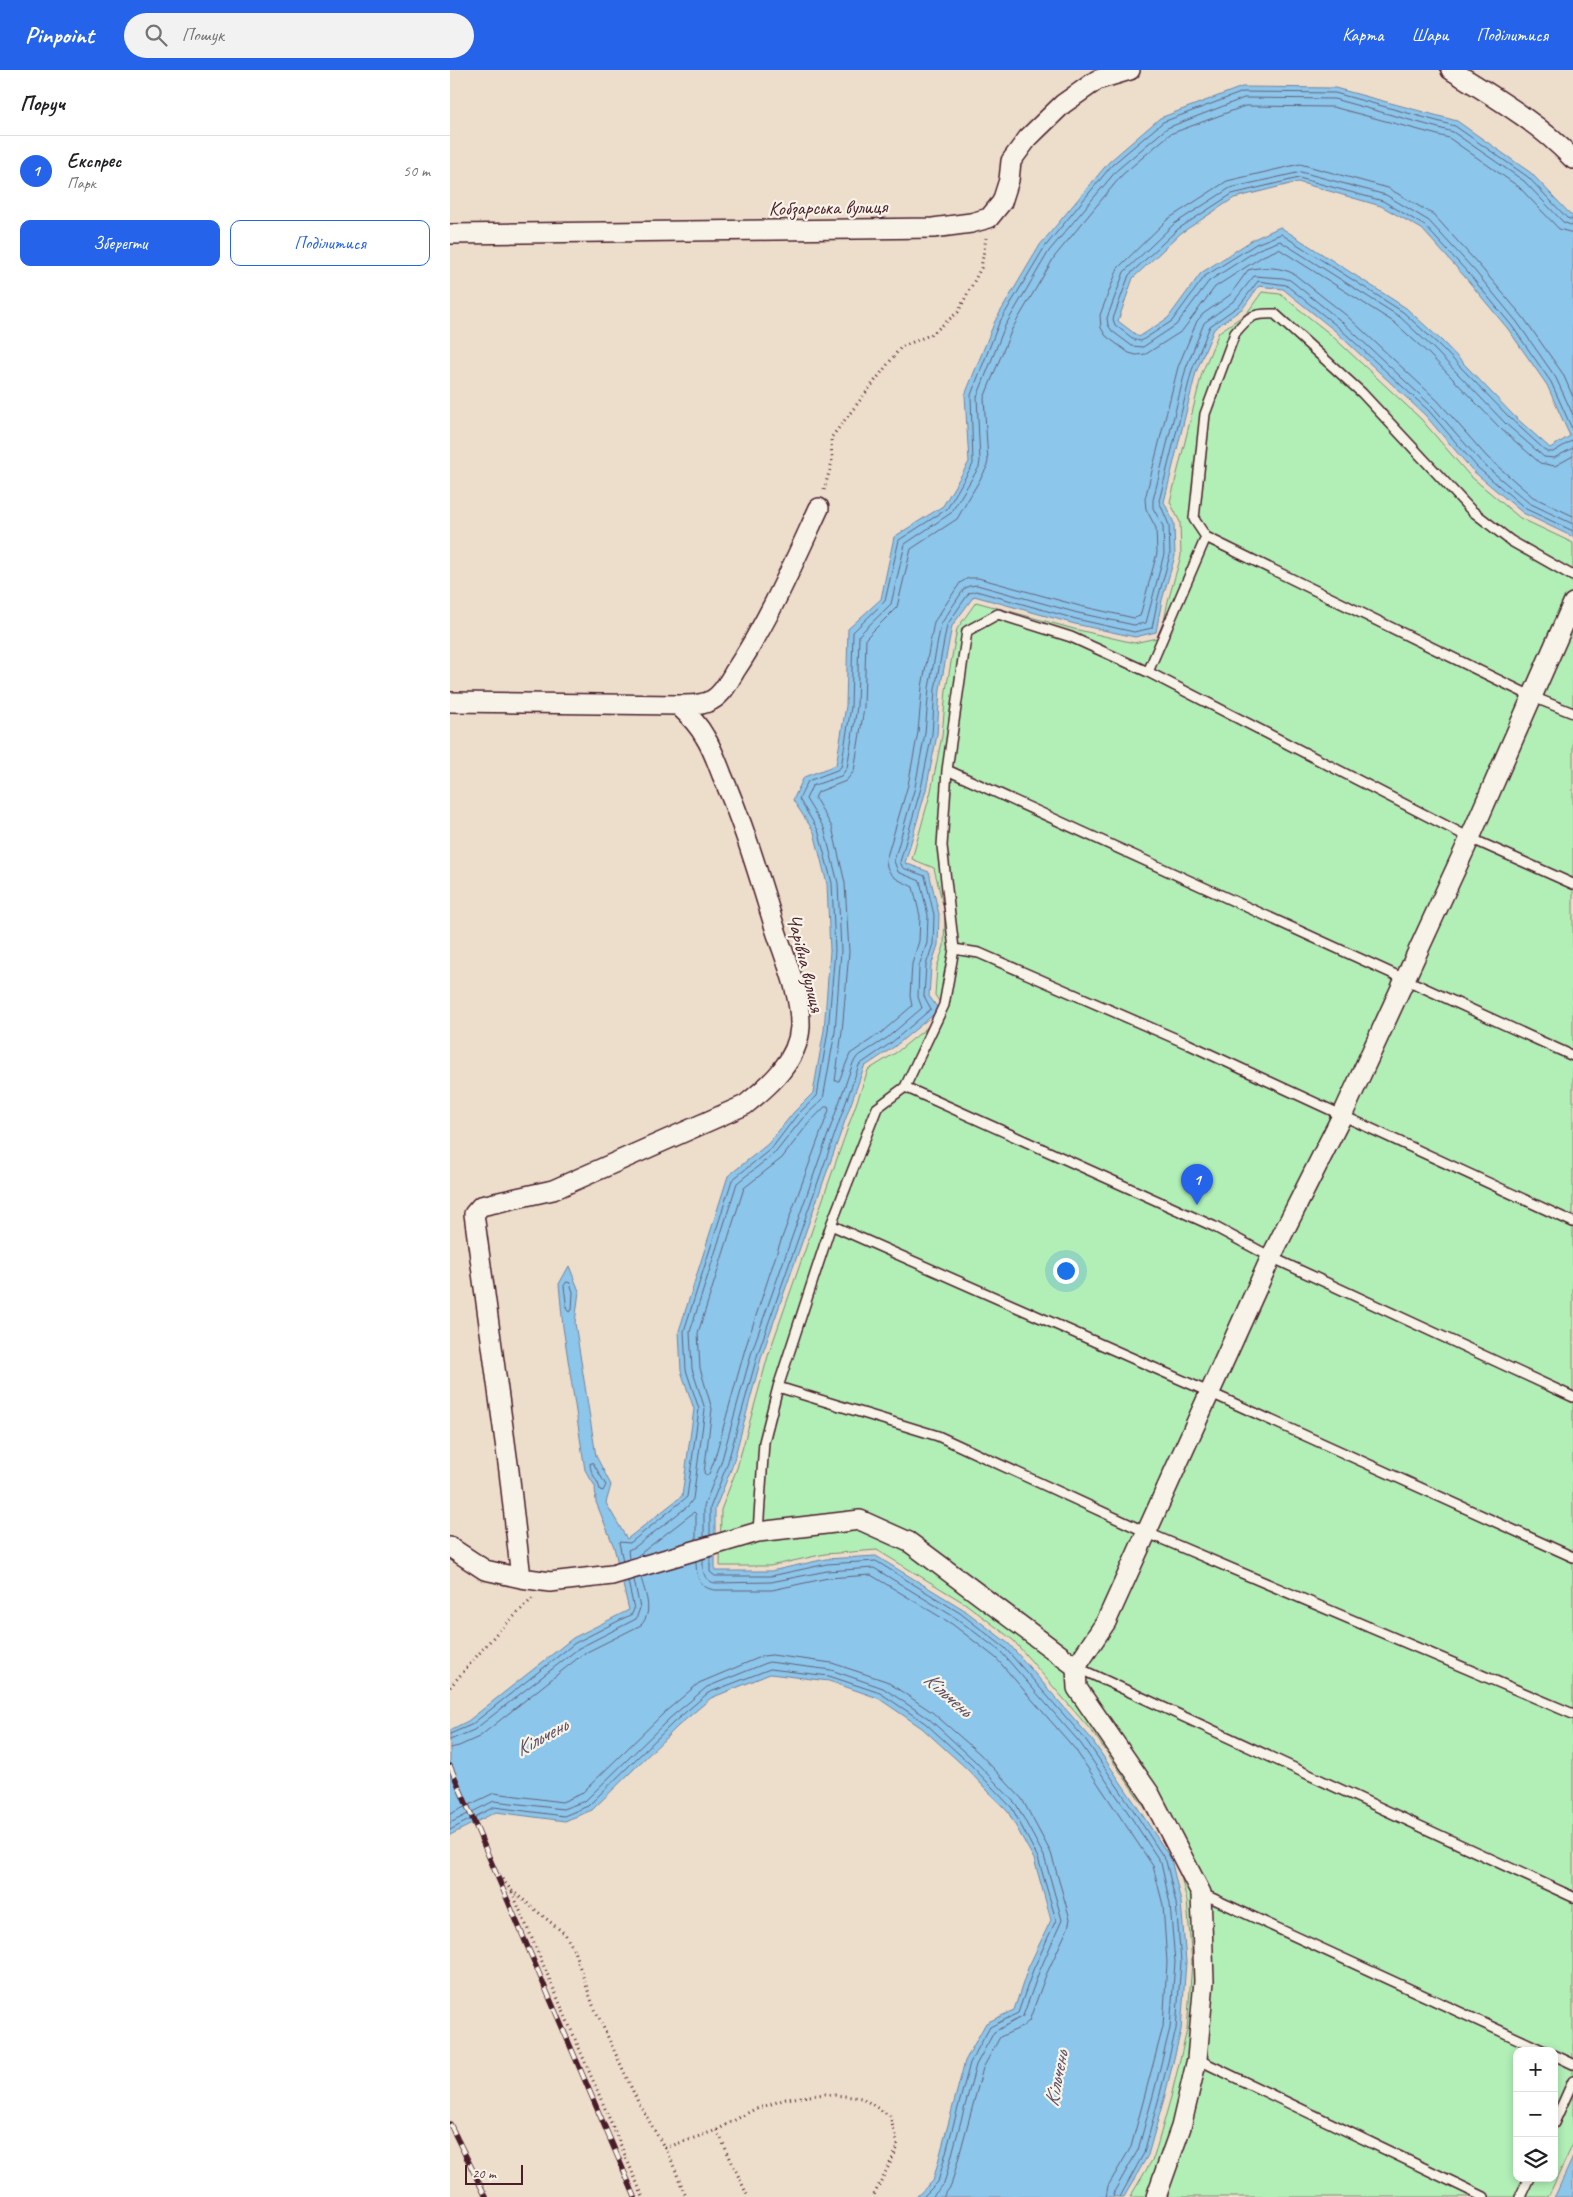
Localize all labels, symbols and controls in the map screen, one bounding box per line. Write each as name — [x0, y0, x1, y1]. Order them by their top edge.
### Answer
search box — [124, 13, 474, 58]
text: Pinpoint — [25, 20, 94, 50]
icon: search — [142, 21, 170, 49]
text: Пошук — [182, 23, 224, 47]
text: Карта — [1342, 24, 1383, 46]
text: Шари — [1411, 24, 1448, 46]
text: Поділитися — [1476, 24, 1548, 46]
text: Поруч — [20, 90, 65, 116]
text: Експрес — [67, 149, 121, 173]
text: 1 — [32, 161, 40, 181]
text: 50 m — [403, 161, 430, 181]
text: Парк — [67, 173, 96, 193]
street label: Кобзарська вулиця — [769, 194, 890, 221]
button: Зберегти — [20, 220, 220, 266]
button: Поділитися — [230, 220, 430, 266]
street label: Чарівна вулиця — [781, 911, 830, 1015]
pin: 1 — [1181, 1164, 1213, 1205]
your location — [1053, 1258, 1079, 1284]
water label: Кільчень — [918, 1666, 980, 1724]
water label: Кільчень — [510, 1711, 575, 1762]
water label: Кільчень — [1038, 2046, 1075, 2109]
map controls — [1513, 2047, 1558, 2182]
button: + — [1513, 2047, 1558, 2092]
button: − — [1513, 2092, 1558, 2137]
button: layers — [1513, 2137, 1558, 2182]
scale bar — [465, 2162, 522, 2185]
text: 20 m — [472, 2165, 496, 2182]

